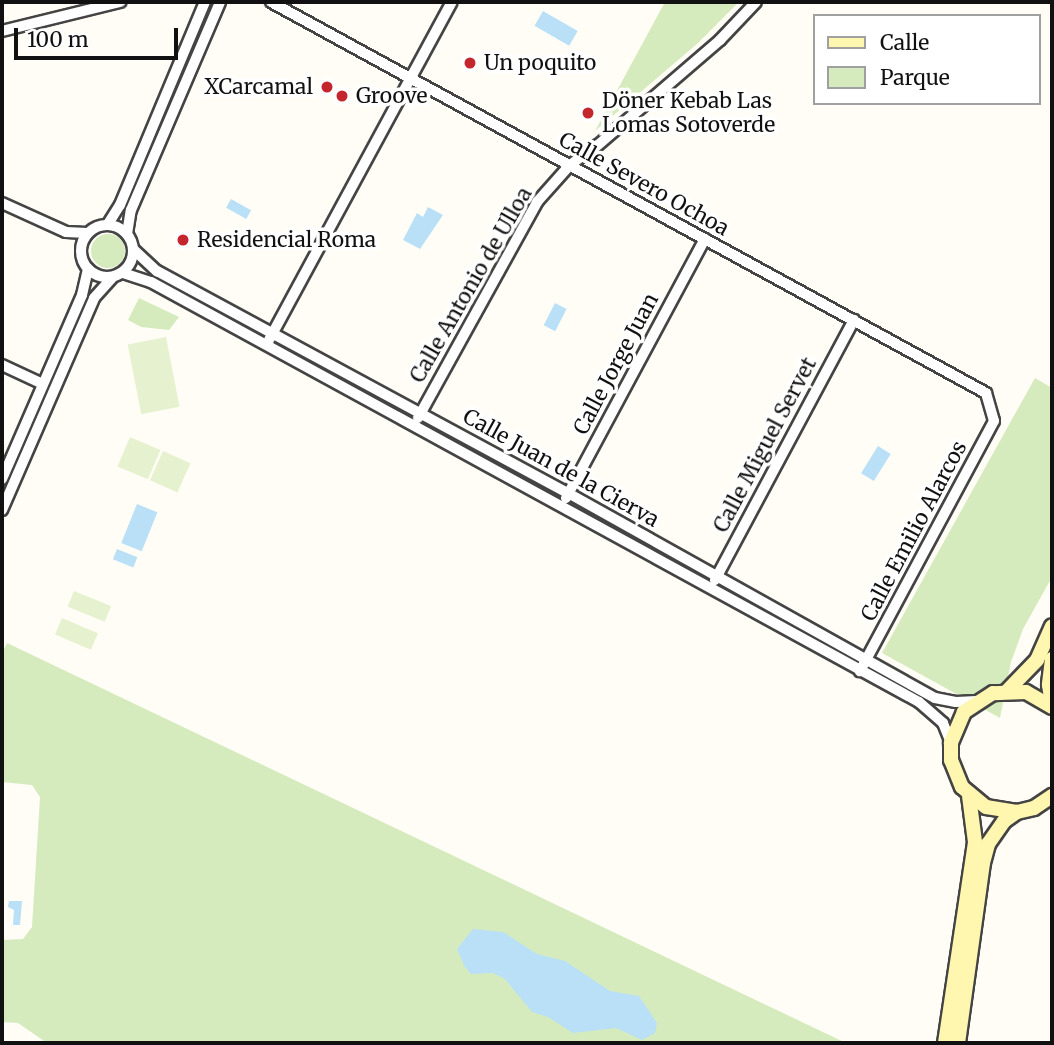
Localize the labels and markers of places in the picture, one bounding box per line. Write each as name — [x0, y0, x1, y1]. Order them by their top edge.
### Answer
place label: Un poquito — [484, 50, 596, 76]
marker: Un poquito — [462, 55, 478, 71]
place label: XCarcamal — [204, 74, 313, 100]
marker: XCarcamal — [319, 79, 335, 95]
place label: Groove — [356, 83, 427, 109]
marker: Groove — [334, 88, 350, 104]
place label: Döner Kebab Las Lomas Sotoverde — [602, 88, 775, 138]
marker: Döner Kebab Las Lomas Sotoverde — [580, 105, 596, 121]
place label: Residencial Roma — [197, 227, 376, 253]
marker: Residencial Roma — [175, 232, 191, 248]

